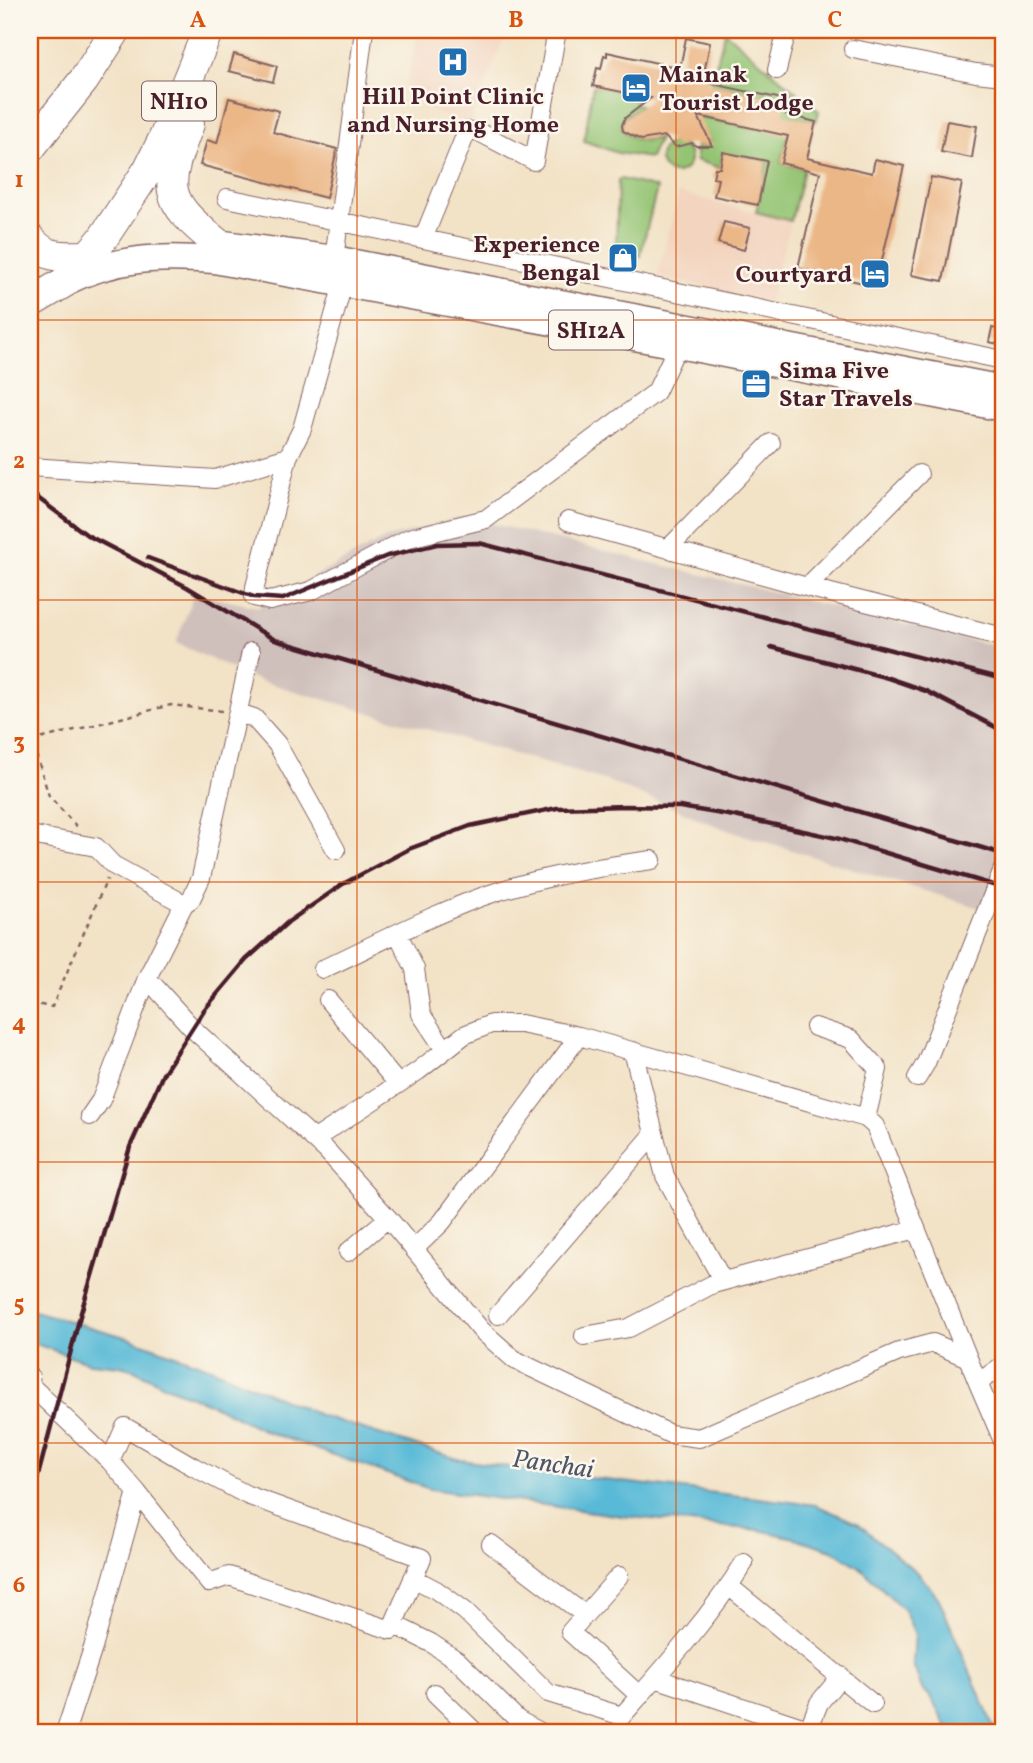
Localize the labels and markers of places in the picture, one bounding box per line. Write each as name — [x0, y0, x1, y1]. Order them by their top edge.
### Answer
hospital icon: Hill Point Clinic and Nursing Home — [436, 45, 470, 79]
place label: Mainak Tourist Lodge — [659, 59, 814, 121]
hotel icon: Mainak Tourist Lodge — [619, 71, 653, 105]
place label: Hill Point Clinic and Nursing Home — [347, 81, 559, 143]
place label: Experience Bengal — [473, 229, 600, 291]
shop icon: Experience Bengal — [606, 241, 640, 275]
hotel icon: Courtyard — [858, 257, 892, 291]
place label: Courtyard — [735, 259, 852, 293]
place label: Sima Five Star Travels — [779, 355, 913, 417]
office icon: Sima Five Star Travels — [739, 367, 773, 401]

